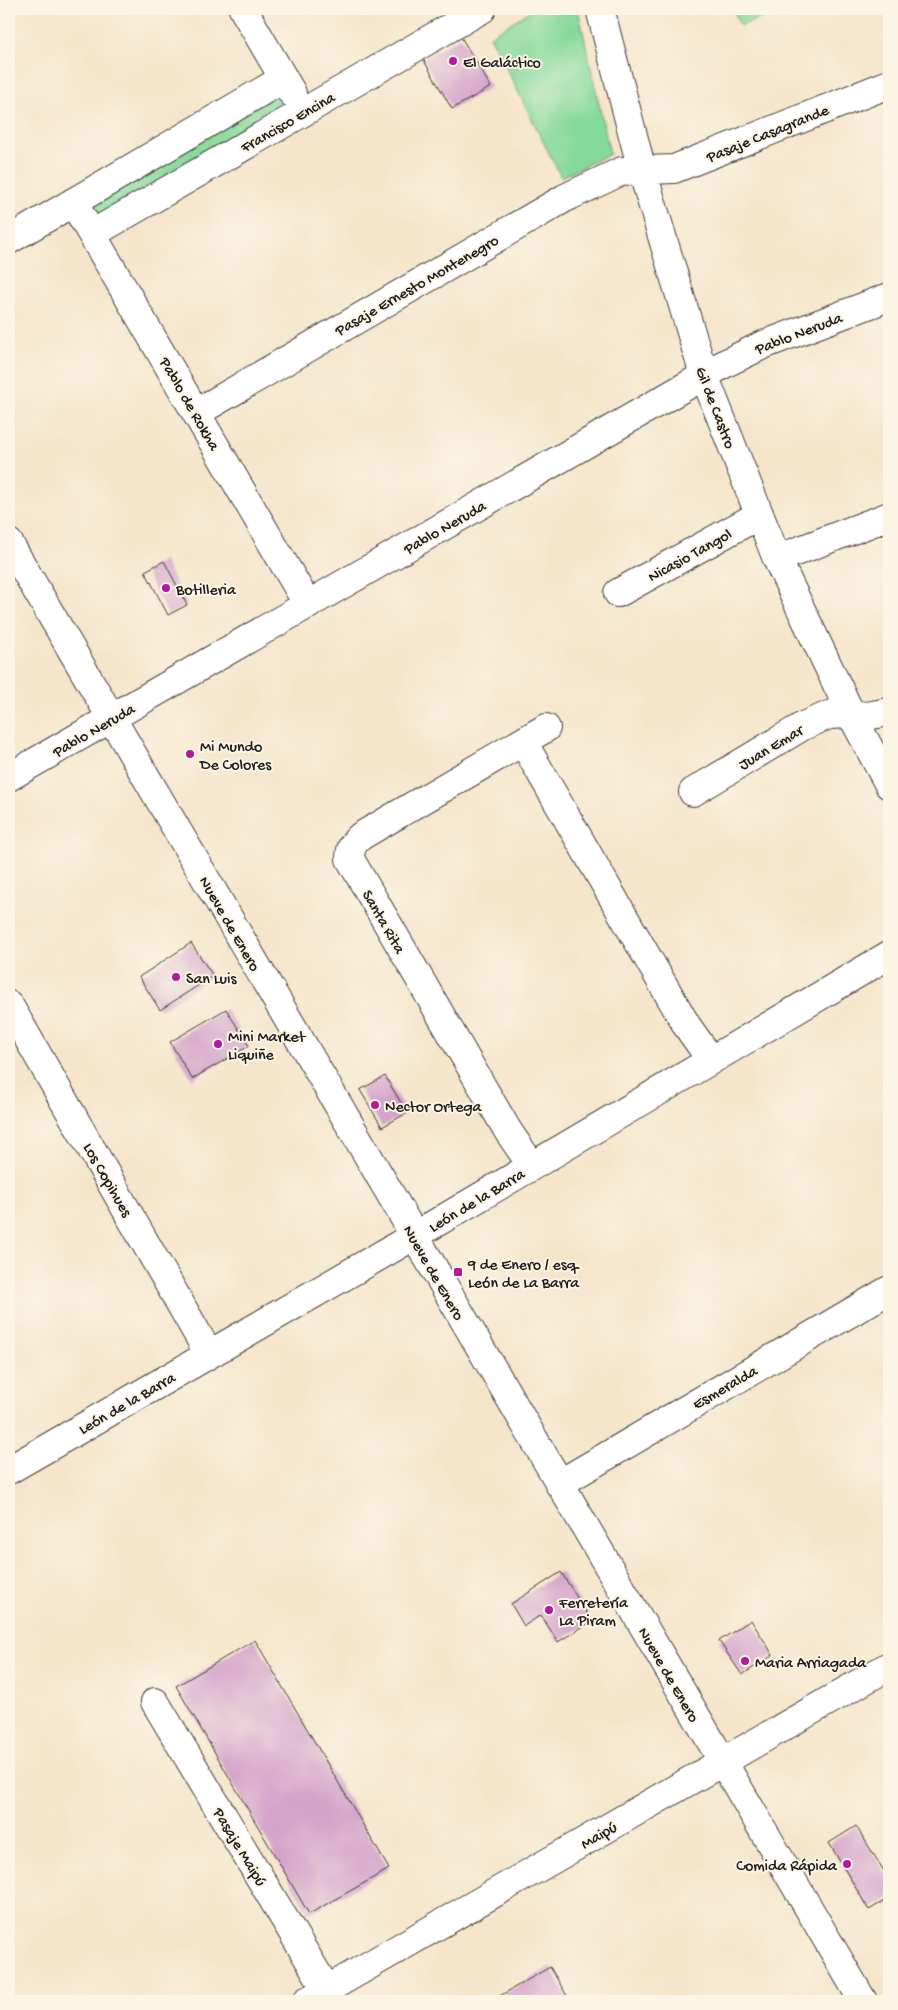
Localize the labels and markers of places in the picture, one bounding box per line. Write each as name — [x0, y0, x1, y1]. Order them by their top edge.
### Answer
marker: El Galáctico — [447, 55, 459, 67]
place label: El Galáctico — [463, 55, 541, 74]
marker: Botilleria — [160, 582, 172, 594]
place label: Botilleria — [175, 582, 237, 601]
place label: Mi Mundo De Colores — [199, 739, 272, 776]
marker: Mi Mundo De Colores — [184, 748, 196, 760]
marker: San Luis — [170, 971, 182, 983]
place label: San Luis — [186, 971, 238, 990]
place label: Mini Market Liquiñe — [228, 1029, 306, 1066]
marker: Mini Market Liquiñe — [212, 1038, 224, 1050]
marker: Nector Ortega — [369, 1099, 381, 1111]
place label: Nector Ortega — [385, 1099, 483, 1118]
place label: 9 de Enero / esq. León de La Barra — [467, 1257, 581, 1294]
marker: 9 de Enero / esq. León de La Barra — [452, 1266, 464, 1278]
place label: Ferretería La Piram — [558, 1595, 629, 1632]
marker: Ferretería La Piram — [543, 1604, 555, 1616]
marker: Maria Arriagada — [739, 1655, 751, 1667]
place label: Maria Arriagada — [755, 1655, 867, 1674]
place label: Comida Rápida — [736, 1858, 838, 1877]
marker: Comida Rápida — [841, 1858, 853, 1870]

